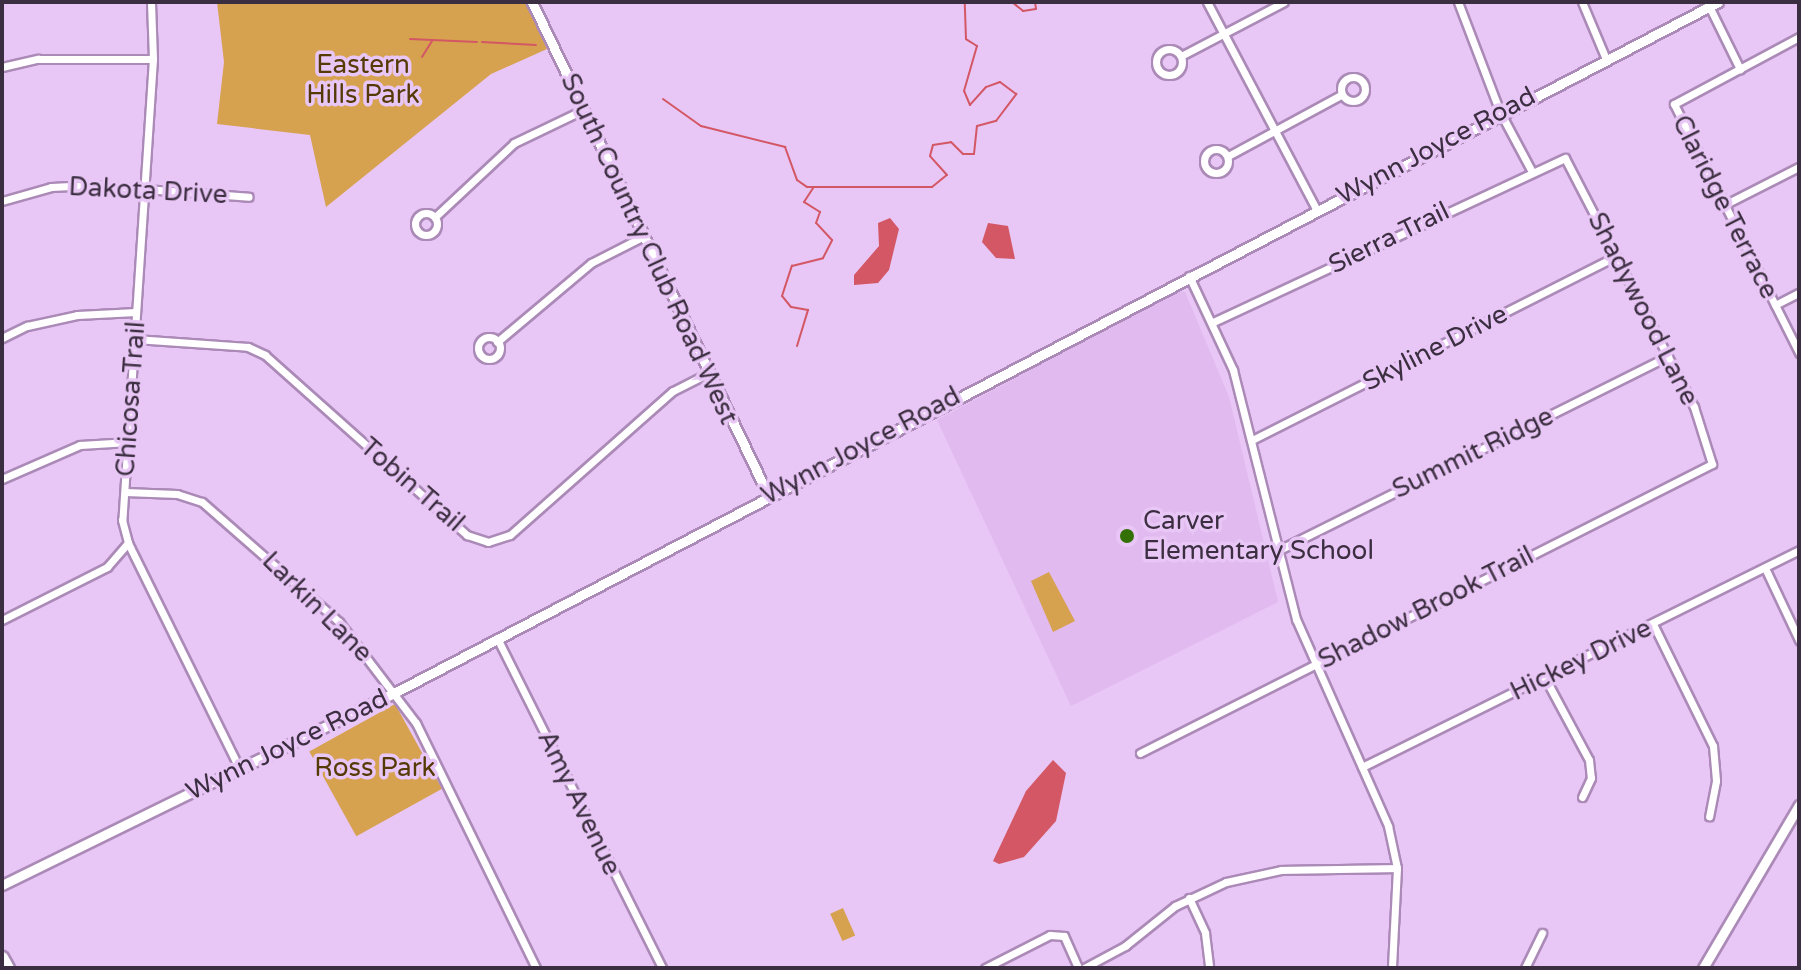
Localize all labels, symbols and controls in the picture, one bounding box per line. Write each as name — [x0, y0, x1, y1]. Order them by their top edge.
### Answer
park label: Eastern Hills Park — [306, 49, 420, 110]
street label: South Country Club Road West — [554, 69, 744, 429]
street label: Wynn Joyce Road — [1331, 80, 1541, 212]
street label: Claridge Terrace — [1665, 110, 1785, 304]
street label: Dakota Drive — [68, 171, 228, 211]
street label: Sierra Trail — [1324, 195, 1454, 281]
street label: Shadywood Lane — [1581, 207, 1705, 411]
street label: Skyline Drive — [1357, 298, 1513, 398]
street label: Chicosa Trail — [110, 320, 152, 478]
street label: Wynn Joyce Road — [756, 380, 966, 512]
street label: Summit Ridge — [1388, 401, 1558, 505]
street label: Tobin Trail — [354, 431, 470, 539]
place label: Carver Elementary School — [1143, 505, 1374, 566]
marker: Carver Elementary School — [1118, 527, 1136, 545]
street label: Shadow Brook Trail — [1313, 540, 1539, 676]
street label: Larkin Lane — [255, 545, 379, 669]
street label: Hickey Drive — [1505, 612, 1657, 708]
street label: Wynn Joyce Road — [181, 683, 393, 807]
street label: Amy Avenue — [531, 726, 627, 880]
park label: Ross Park — [314, 752, 436, 784]

